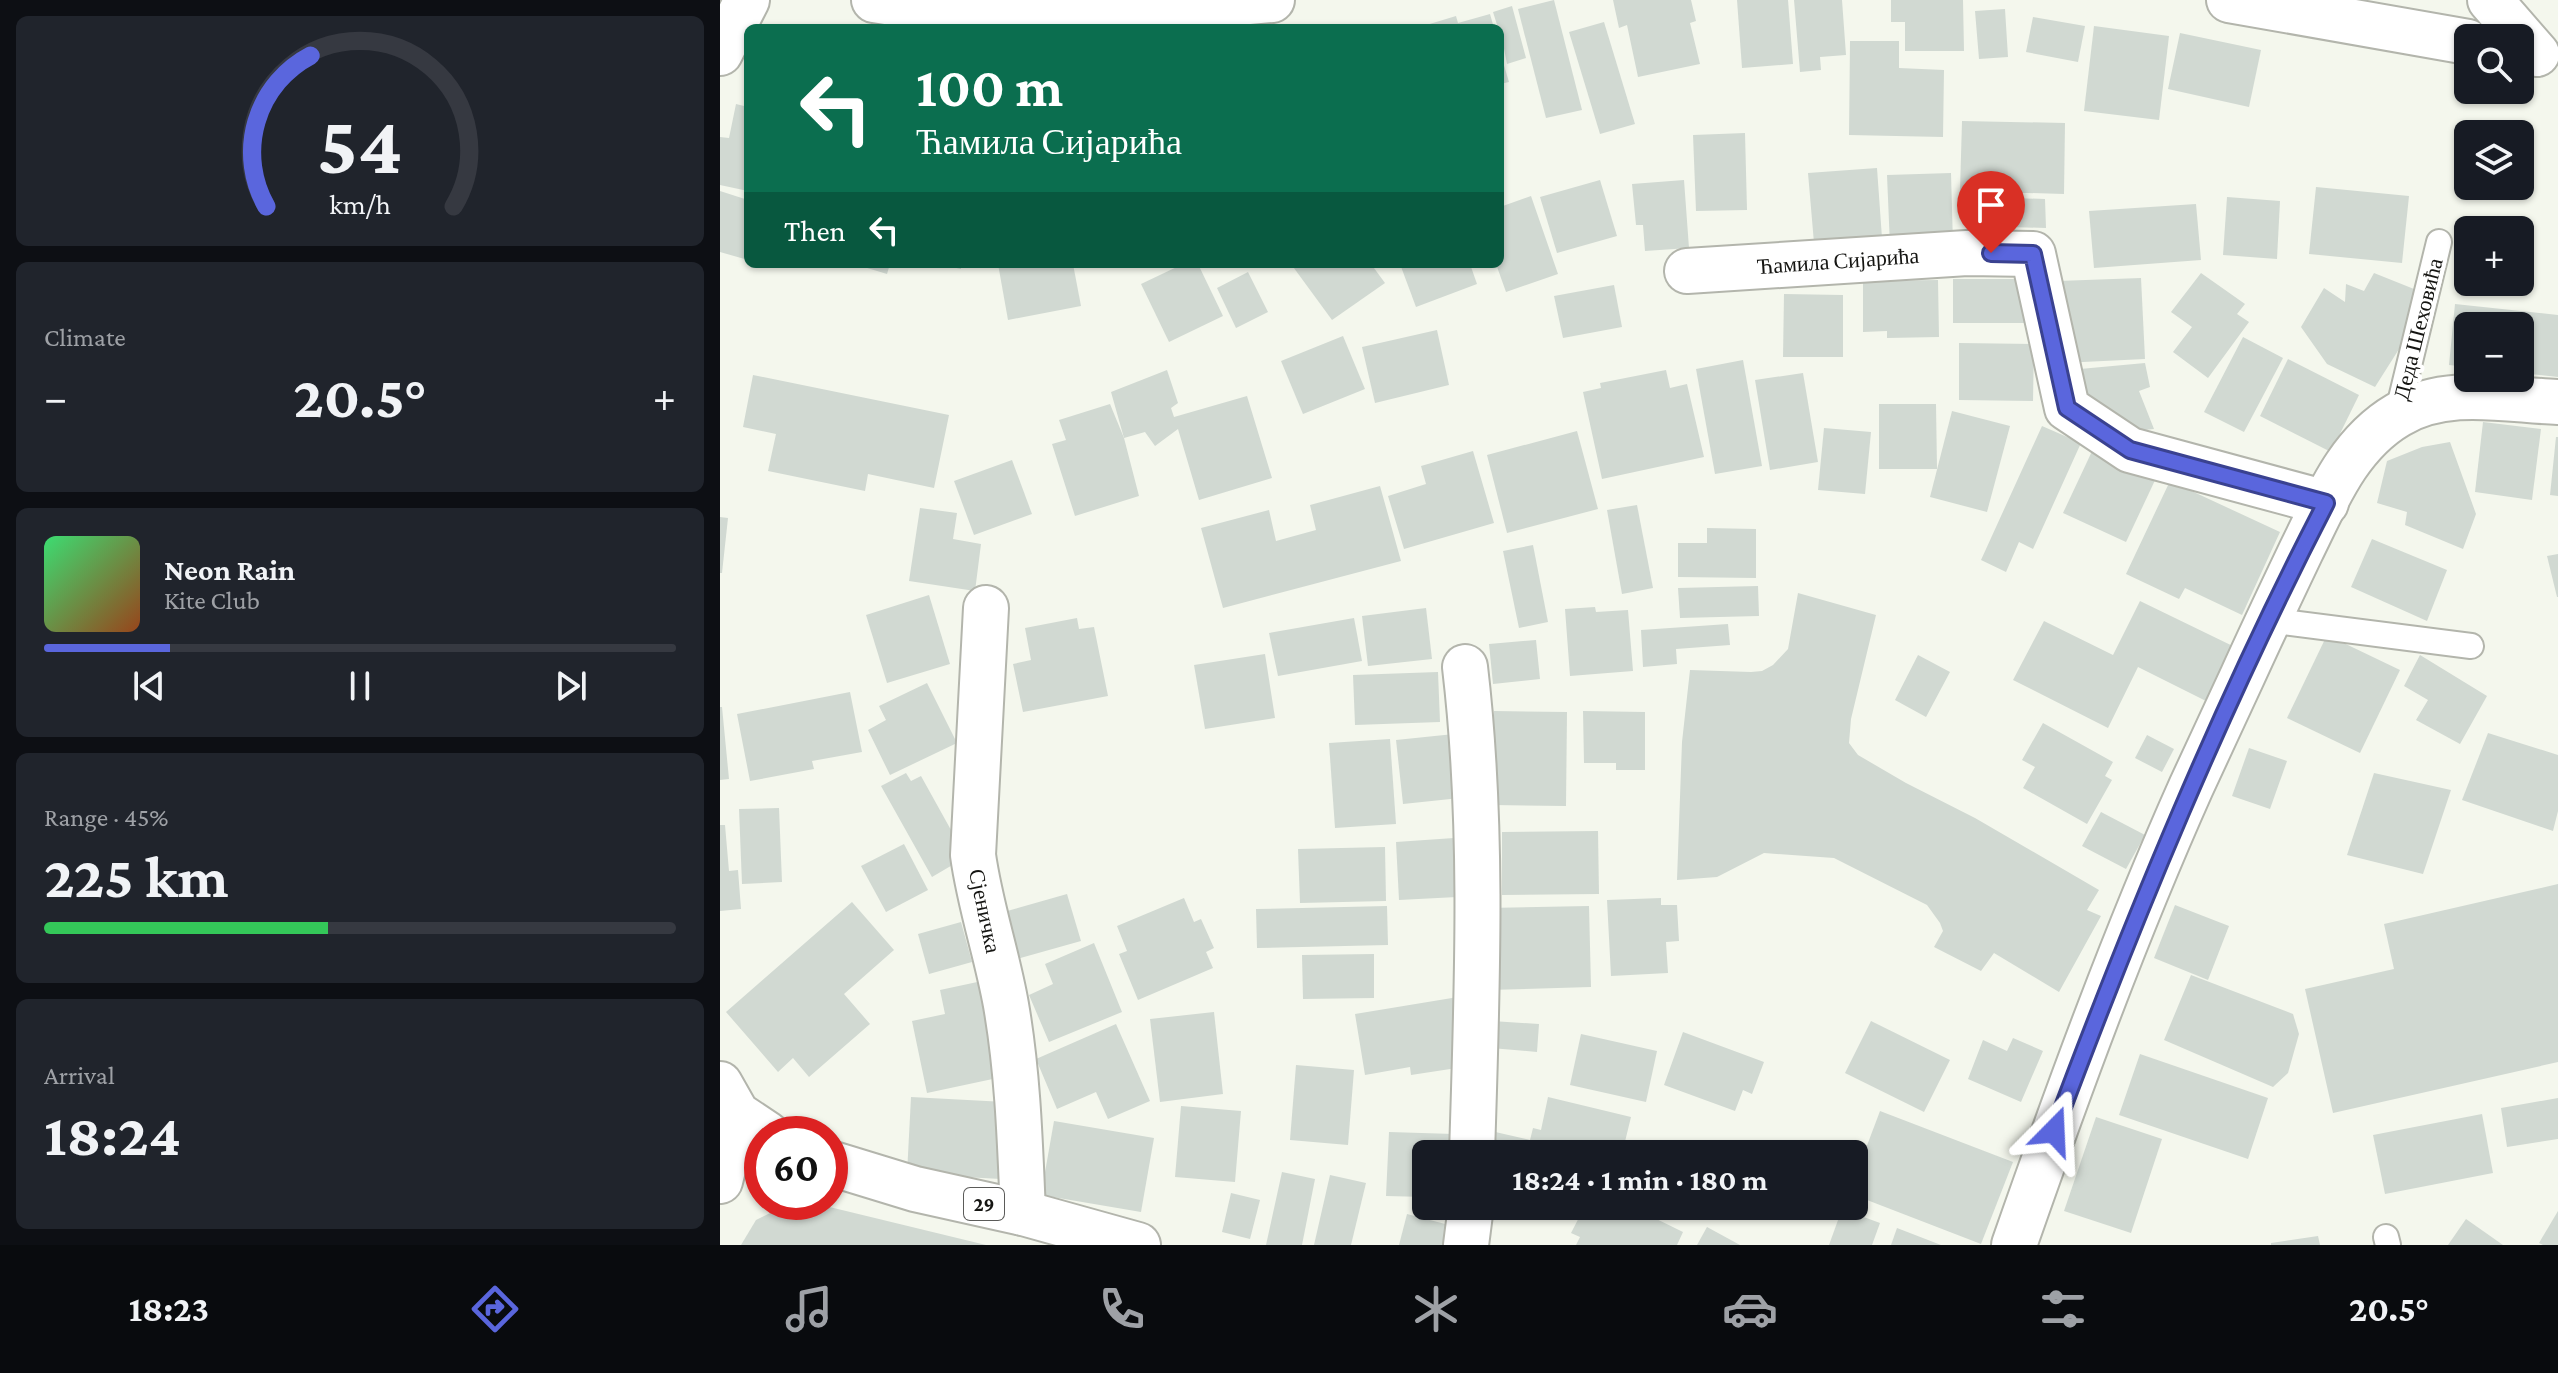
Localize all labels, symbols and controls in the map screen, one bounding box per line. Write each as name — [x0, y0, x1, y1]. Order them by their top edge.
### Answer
map controls — [2454, 24, 2534, 392]
button: search — [2454, 24, 2534, 104]
icon: left — [784, 56, 888, 160]
text: 100 m — [916, 56, 1063, 118]
text: 54 — [317, 97, 403, 190]
button: layers — [2454, 120, 2534, 200]
text: Ћамила Сијарића — [916, 122, 1182, 162]
pin — [1957, 171, 2025, 253]
icon: arrive — [1969, 183, 2013, 227]
text: km/h — [329, 188, 391, 220]
icon: left — [862, 208, 906, 252]
text: Then — [784, 214, 846, 247]
button: + — [2454, 216, 2534, 296]
street label: Ћамила Сијарића — [1756, 243, 1920, 279]
street label: Деда Шеховића — [2388, 255, 2448, 403]
button: − — [2454, 312, 2534, 392]
text: Climate — [44, 323, 126, 352]
text: 20.5° — [293, 363, 427, 430]
text: − — [44, 373, 67, 421]
text: + — [653, 373, 676, 421]
text: Neon Rain — [164, 553, 295, 586]
text: Kite Club — [164, 586, 260, 615]
icon: previous — [127, 664, 171, 708]
icon: pause — [338, 664, 382, 708]
icon: next — [549, 664, 593, 708]
text: Range · 45% — [44, 803, 168, 832]
text: 225 km — [44, 843, 229, 910]
street label: Сјеничка — [964, 867, 1006, 956]
text: Arrival — [44, 1061, 115, 1090]
position arrow — [2012, 1089, 2096, 1173]
text: 18:24 — [44, 1101, 181, 1168]
speed limit sign: 60 — [744, 1116, 848, 1220]
text: 18:24 · 1 min · 180 m — [1512, 1163, 1768, 1196]
road number: 29 — [964, 1188, 1004, 1220]
icon: directions — [467, 1281, 523, 1337]
icon: music — [781, 1281, 837, 1337]
icon: phone — [1094, 1281, 1150, 1337]
icon: climate — [1408, 1281, 1464, 1337]
icon: car — [1722, 1281, 1778, 1337]
icon: filters — [2035, 1281, 2091, 1337]
text: 18:23 — [129, 1289, 209, 1329]
text: 20.5° — [2349, 1289, 2429, 1329]

